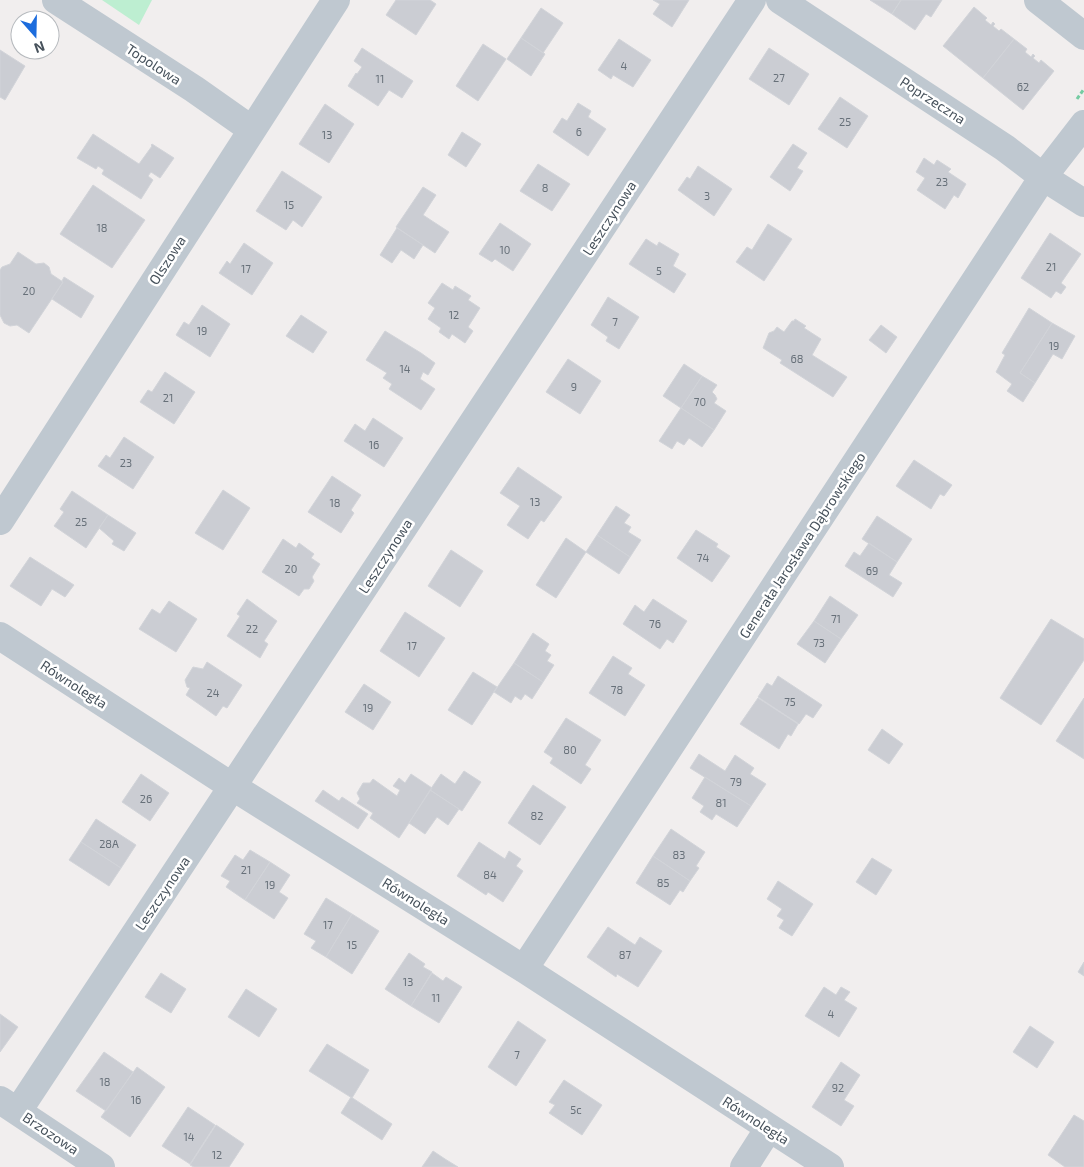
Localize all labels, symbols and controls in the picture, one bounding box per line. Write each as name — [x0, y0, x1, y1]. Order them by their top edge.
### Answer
north arrow — [10, 10, 60, 60]
text: N — [32, 38, 47, 57]
street label: Topolowa — [123, 40, 185, 88]
house number: 4 — [621, 59, 628, 72]
house number: 27 — [773, 71, 785, 84]
house number: 11 — [376, 72, 384, 85]
street label: Poprzeczna — [897, 73, 969, 127]
house number: 62 — [1017, 80, 1029, 93]
house number: 25 — [839, 115, 851, 128]
house number: 6 — [576, 125, 582, 138]
house number: 13 — [322, 128, 332, 141]
house number: 23 — [936, 175, 948, 188]
street label: Leszczynowa — [579, 177, 639, 259]
house number: 8 — [542, 181, 548, 194]
house number: 3 — [704, 189, 710, 202]
house number: 15 — [284, 198, 294, 211]
house number: 18 — [96, 221, 108, 234]
street label: Olszowa — [145, 232, 189, 288]
house number: 10 — [499, 243, 511, 256]
house number: 21 — [1046, 260, 1056, 273]
house number: 17 — [241, 262, 251, 275]
house number: 5 — [656, 264, 662, 277]
house number: 20 — [23, 284, 35, 297]
house number: 12 — [449, 308, 459, 321]
house number: 7 — [612, 315, 618, 328]
house number: 19 — [197, 324, 207, 337]
house number: 19 — [1049, 339, 1059, 352]
house number: 68 — [791, 352, 803, 365]
house number: 14 — [399, 362, 411, 375]
house number: 9 — [571, 380, 577, 393]
house number: 21 — [163, 391, 173, 404]
house number: 70 — [694, 395, 706, 408]
house number: 16 — [369, 438, 379, 451]
street label: Generała Jarosława Dąbrowskiego — [735, 449, 869, 641]
house number: 23 — [120, 456, 132, 469]
house number: 13 — [530, 495, 540, 508]
house number: 18 — [329, 496, 341, 509]
house number: 25 — [75, 515, 87, 528]
street label: Leszczynowa — [355, 515, 415, 597]
house number: 74 — [697, 551, 709, 564]
house number: 20 — [285, 562, 297, 575]
house number: 69 — [866, 564, 878, 577]
house number: 71 — [831, 612, 841, 625]
house number: 76 — [649, 617, 661, 630]
house number: 22 — [246, 622, 258, 635]
house number: 73 — [813, 636, 825, 649]
house number: 17 — [407, 639, 417, 652]
street label: Równoległa — [38, 656, 110, 712]
house number: 78 — [611, 683, 623, 696]
house number: 24 — [207, 686, 220, 699]
house number: 75 — [784, 695, 796, 708]
house number: 19 — [363, 701, 373, 714]
house number: 80 — [563, 743, 577, 756]
house number: 79 — [730, 775, 742, 788]
house number: 26 — [140, 792, 152, 805]
house number: 81 — [715, 796, 727, 809]
house number: 82 — [531, 809, 543, 822]
house number: 28A — [99, 837, 119, 850]
house number: 83 — [673, 848, 685, 861]
street label: Leszczynowa — [131, 853, 193, 933]
house number: 21 — [241, 863, 251, 876]
house number: 84 — [483, 868, 497, 881]
street label: Równoległa — [379, 874, 453, 928]
house number: 85 — [657, 876, 669, 889]
house number: 19 — [265, 878, 275, 891]
house number: 17 — [323, 918, 333, 931]
house number: 15 — [347, 938, 357, 951]
house number: 87 — [619, 948, 632, 961]
house number: 13 — [403, 975, 413, 988]
house number: 11 — [432, 991, 440, 1004]
house number: 4 — [828, 1007, 835, 1020]
house number: 7 — [514, 1048, 520, 1061]
house number: 18 — [99, 1075, 111, 1088]
house number: 92 — [832, 1081, 844, 1094]
street label: Równoległa — [720, 1092, 792, 1148]
house number: 16 — [131, 1093, 141, 1106]
house number: 5c — [570, 1103, 582, 1116]
street label: Brzozowa — [20, 1108, 82, 1158]
house number: 14 — [183, 1130, 195, 1143]
house number: 12 — [212, 1148, 222, 1161]

